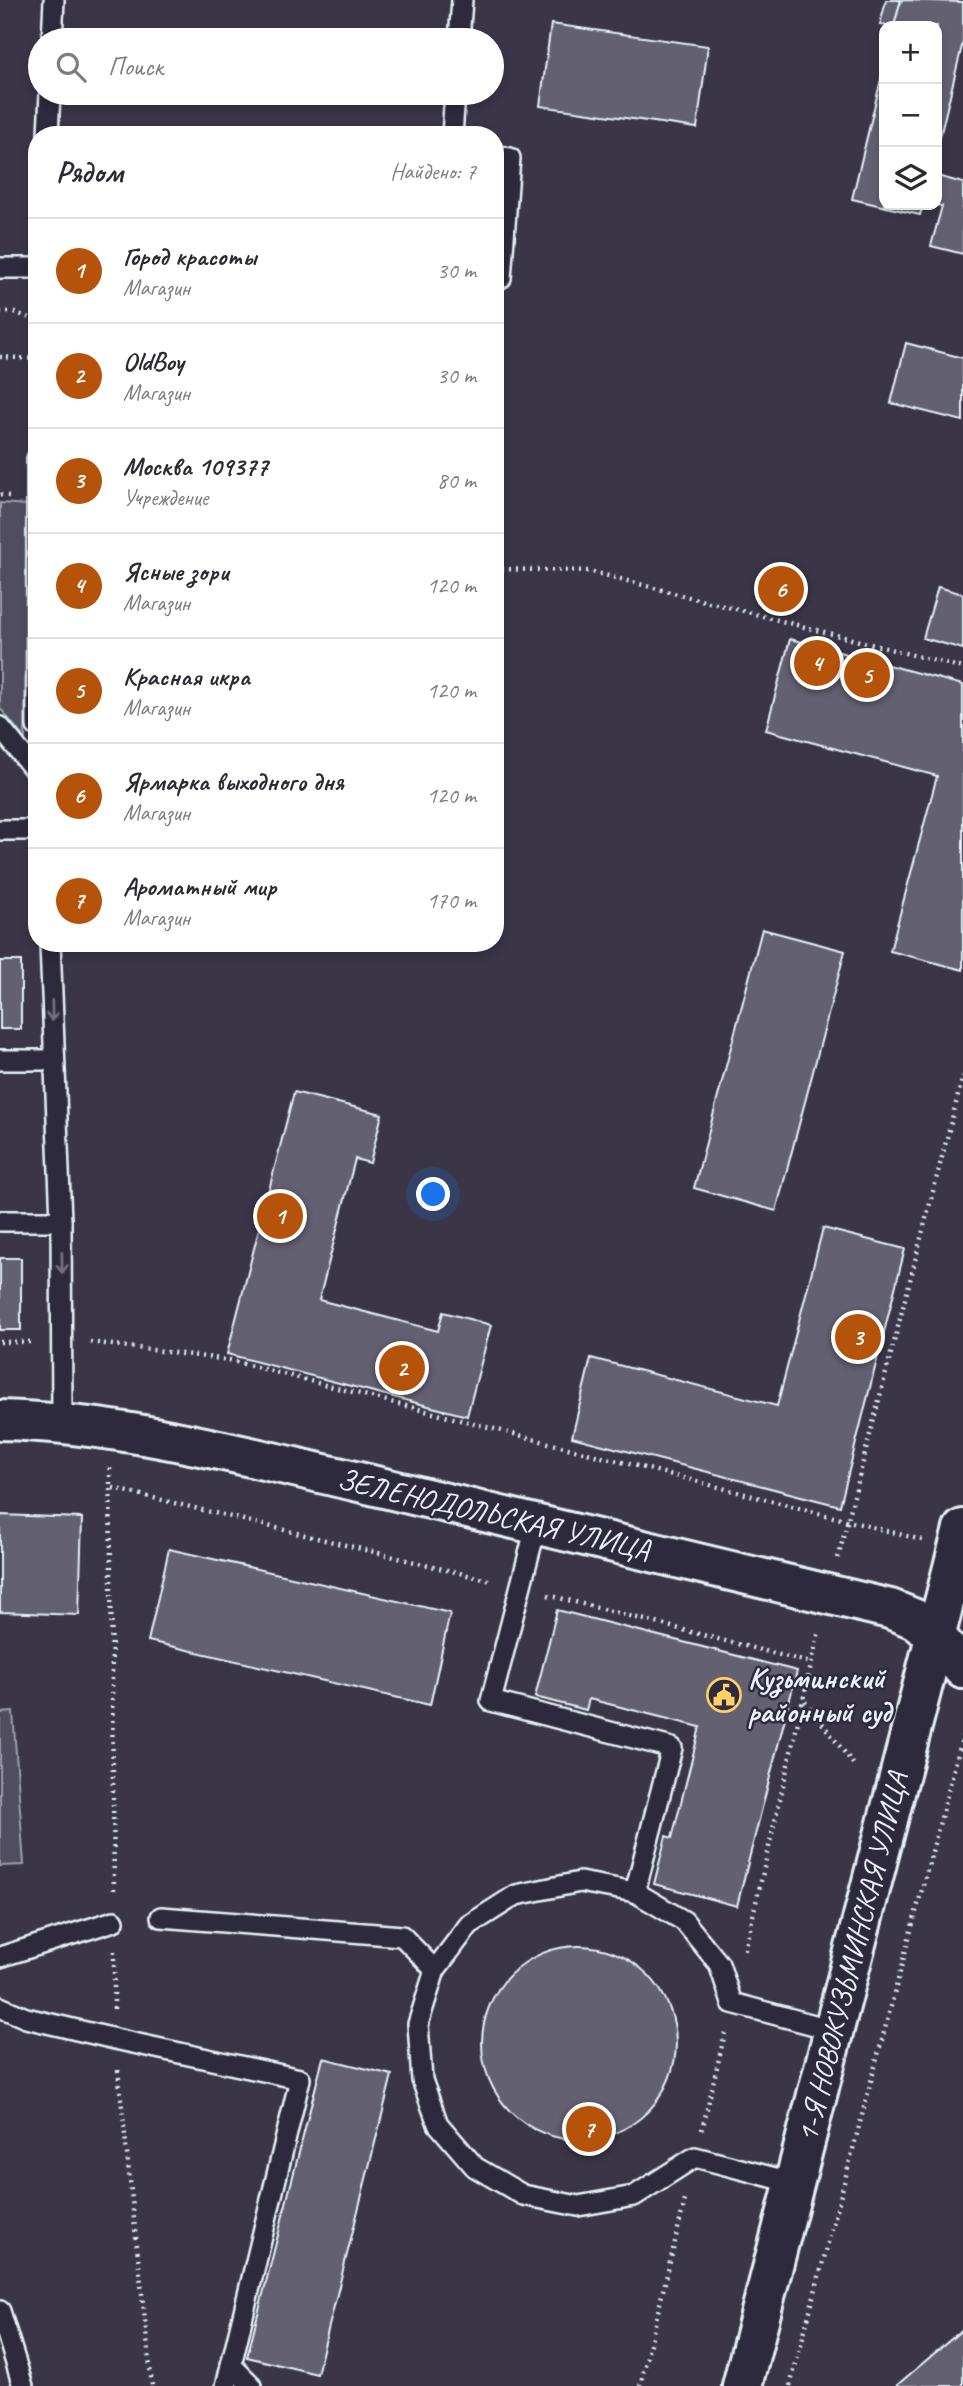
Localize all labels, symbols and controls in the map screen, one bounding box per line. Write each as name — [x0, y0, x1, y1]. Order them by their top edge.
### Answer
map controls — [879, 21, 942, 210]
button: + — [879, 21, 942, 84]
search box — [28, 28, 504, 105]
icon: search — [52, 48, 90, 86]
text: Поиск — [108, 50, 163, 83]
button: − — [879, 84, 942, 147]
button: layers — [879, 147, 942, 210]
text: Рядом — [56, 153, 123, 191]
text: Найдено: 7 — [390, 157, 476, 186]
text: Город красоты — [123, 240, 256, 273]
text: 1 — [74, 256, 84, 285]
text: 30 m — [437, 256, 476, 285]
text: Магазин — [123, 273, 190, 302]
text: OldBoy — [123, 345, 184, 378]
text: 2 — [74, 361, 84, 390]
text: 30 m — [437, 361, 476, 390]
text: Магазин — [123, 378, 190, 407]
text: Москва 109377 — [123, 450, 268, 483]
text: 3 — [74, 466, 84, 495]
text: 80 m — [437, 466, 476, 495]
text: Учреждение — [123, 483, 208, 512]
text: Ясные зори — [123, 555, 229, 588]
pin: 6 — [758, 563, 804, 615]
text: 4 — [74, 571, 84, 600]
text: 120 m — [427, 571, 476, 600]
text: Магазин — [123, 588, 190, 617]
pin: 4 — [794, 637, 840, 689]
pin: 5 — [844, 649, 890, 701]
text: Красная икра — [123, 660, 250, 693]
text: 5 — [74, 676, 84, 705]
text: 120 m — [427, 676, 476, 705]
text: Магазин — [123, 693, 190, 722]
text: Ярмарка выходного дня — [123, 765, 344, 798]
text: 6 — [74, 781, 84, 810]
text: 120 m — [427, 781, 476, 810]
text: Магазин — [123, 798, 190, 827]
text: Ароматный мир — [123, 870, 276, 903]
text: 7 — [74, 886, 84, 915]
text: 170 m — [427, 886, 476, 915]
text: Магазин — [123, 903, 190, 932]
one-way arrow — [45, 1000, 59, 1023]
your location — [416, 1177, 450, 1211]
pin: 1 — [257, 1190, 303, 1242]
one-way arrow — [56, 1251, 69, 1274]
pin: 3 — [835, 1311, 881, 1363]
pin: 2 — [379, 1342, 425, 1394]
street label: ЗЕЛЕНОДОЛЬСКАЯ УЛИЦА — [334, 1460, 655, 1569]
place label: Кузьминский районный суд — [748, 1659, 894, 1731]
public building icon: Кузьминский районный суд — [705, 1676, 743, 1714]
street label: 1-Я НОВОКУЗЬМИНСКАЯ УЛИЦА — [788, 1767, 917, 2146]
pin: 7 — [566, 2103, 612, 2155]

